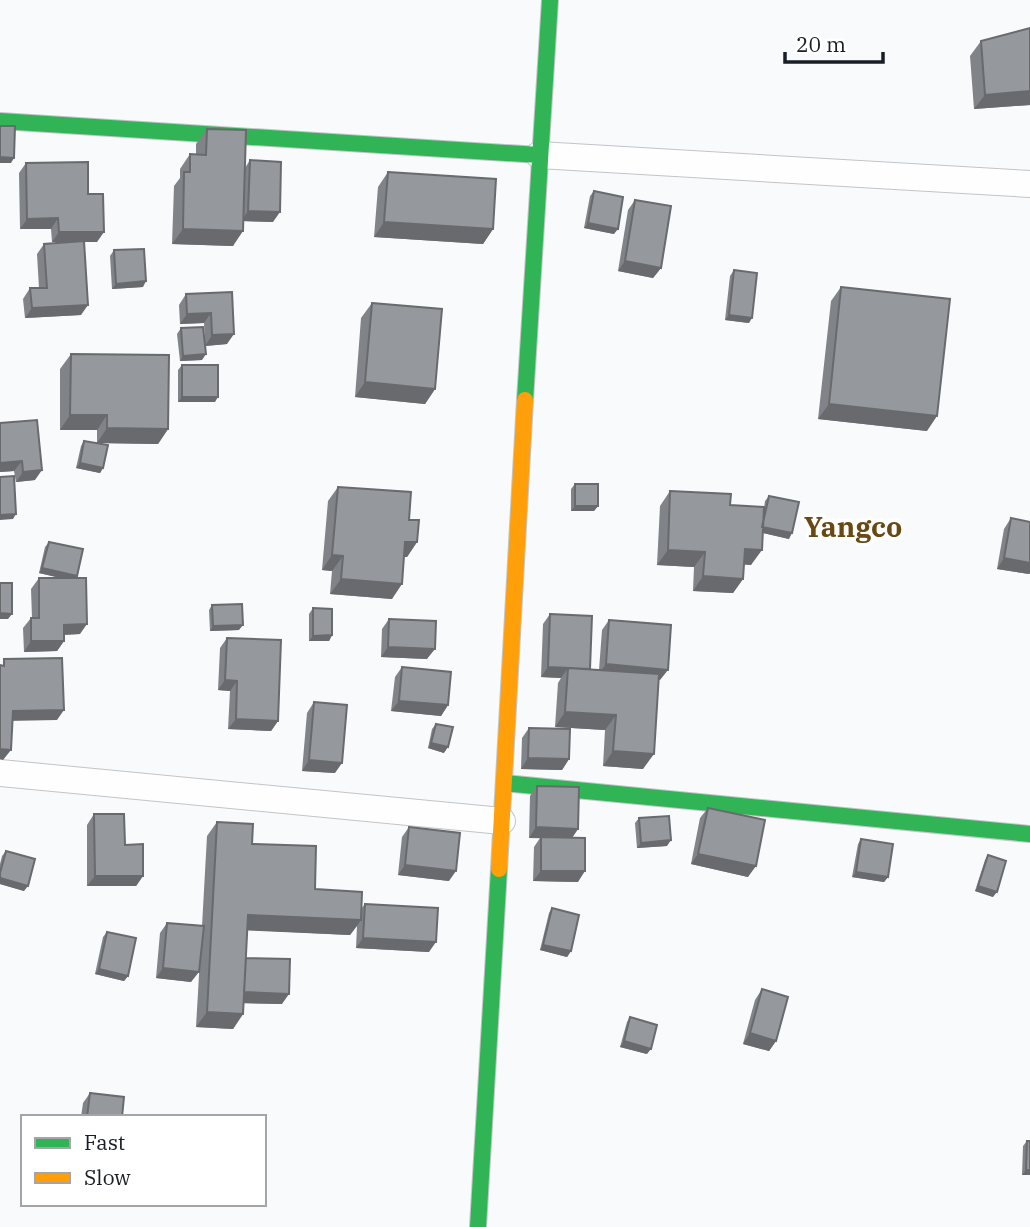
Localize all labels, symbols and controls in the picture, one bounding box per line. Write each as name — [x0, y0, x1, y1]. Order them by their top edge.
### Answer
scale bar — [785, 21, 883, 65]
text: 20 m — [796, 30, 846, 58]
district label: Yangco — [804, 508, 902, 545]
legend — [21, 1115, 266, 1206]
text: Fast — [84, 1128, 125, 1156]
text: Slow — [84, 1163, 131, 1191]

